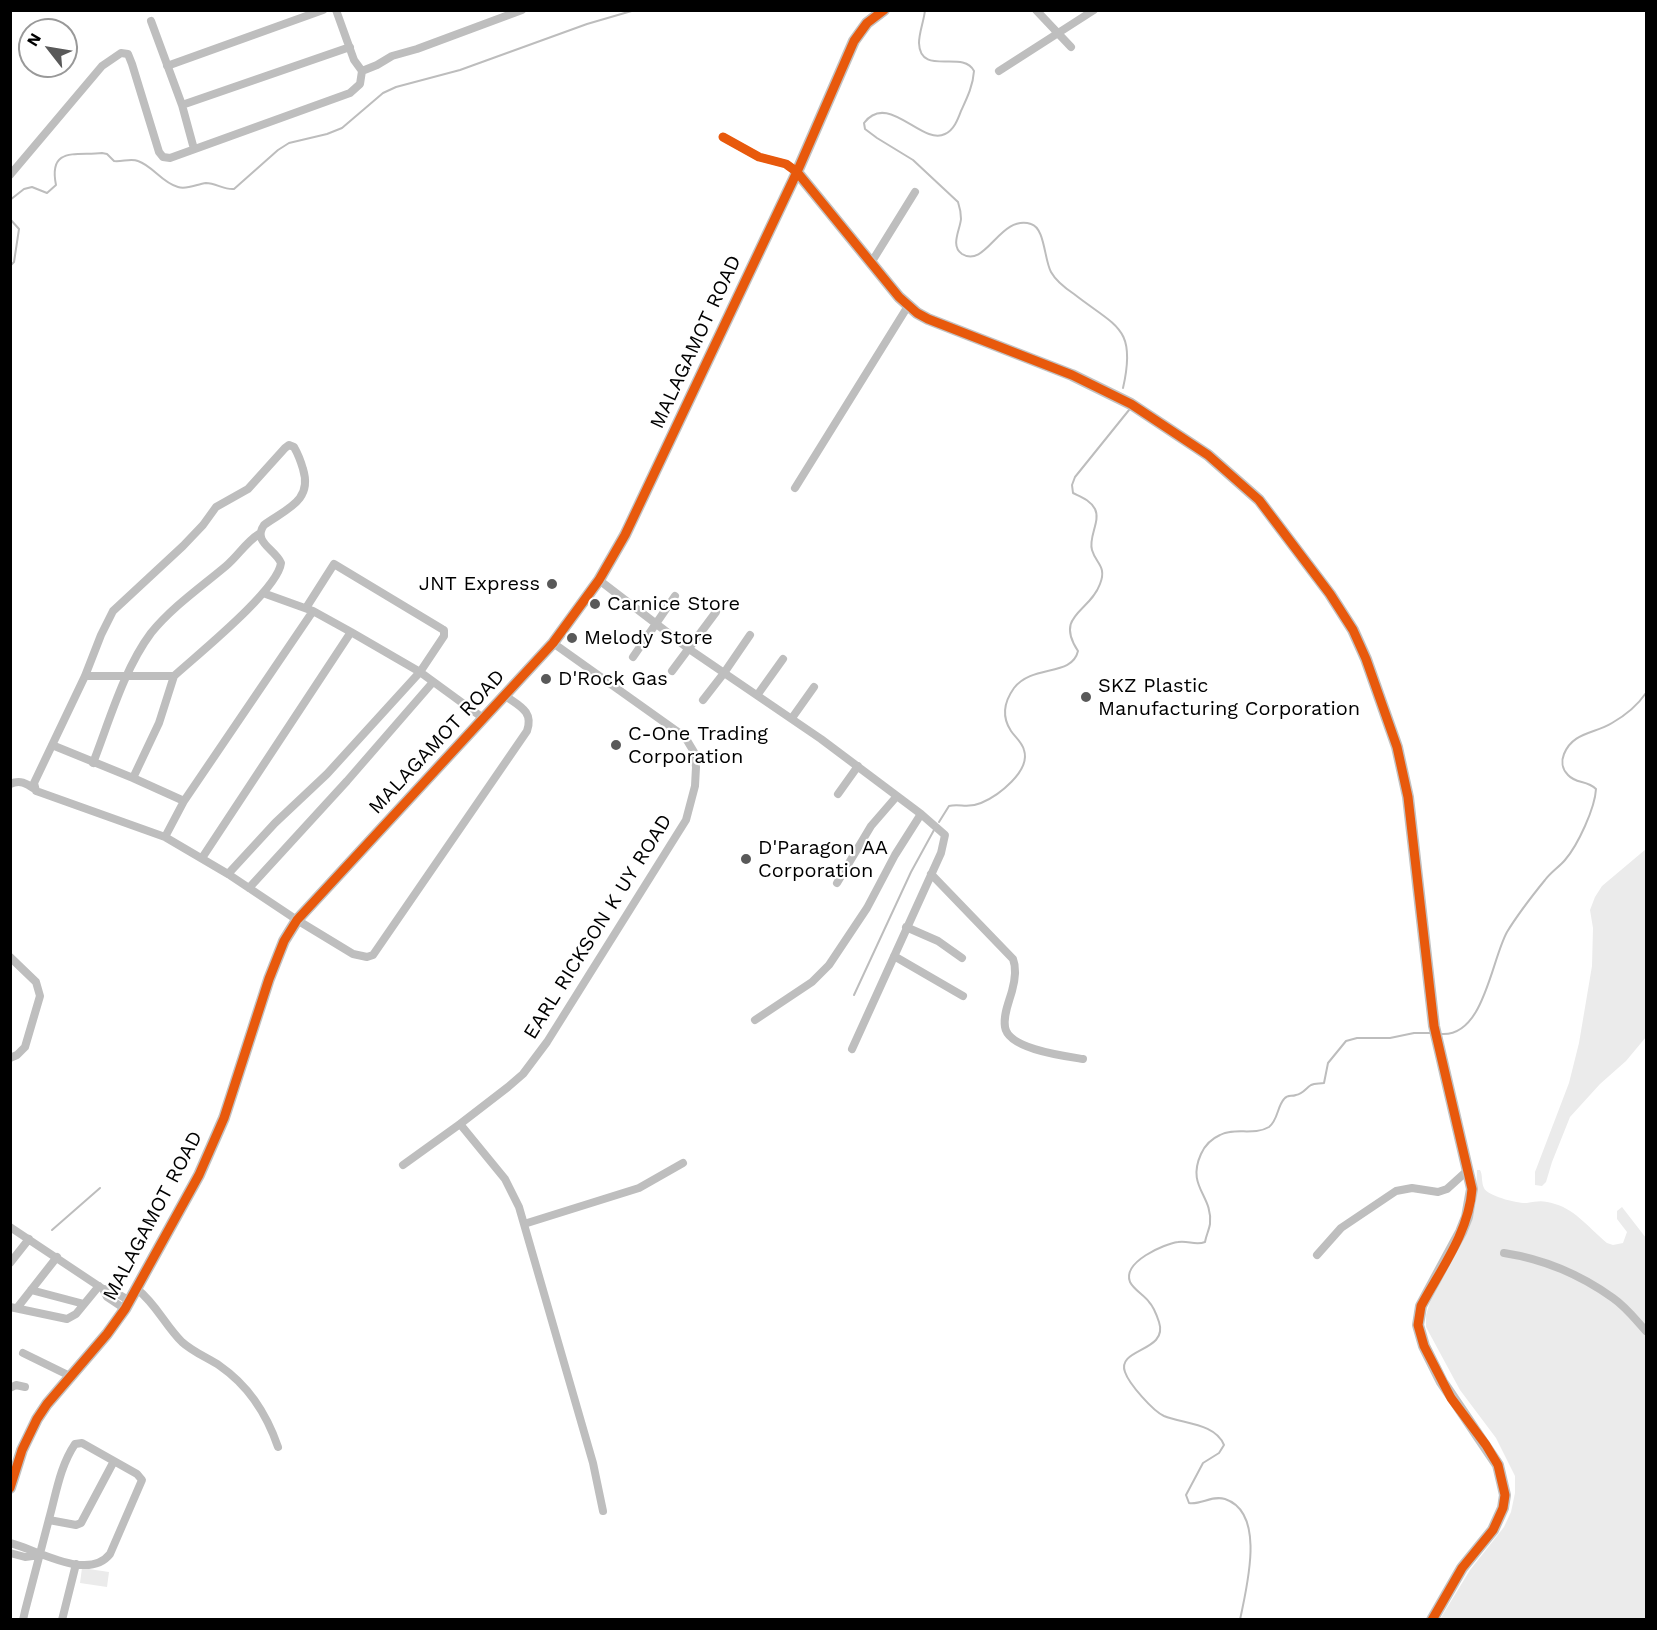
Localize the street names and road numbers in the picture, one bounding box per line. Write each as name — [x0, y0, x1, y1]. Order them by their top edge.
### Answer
street label: MALAGAMOT ROAD — [645, 252, 747, 432]
street label: MALAGAMOT ROAD — [364, 665, 510, 819]
street label: EARL RICKSON K UY ROAD — [519, 810, 677, 1044]
street label: MALAGAMOT ROAD — [98, 1127, 208, 1305]

